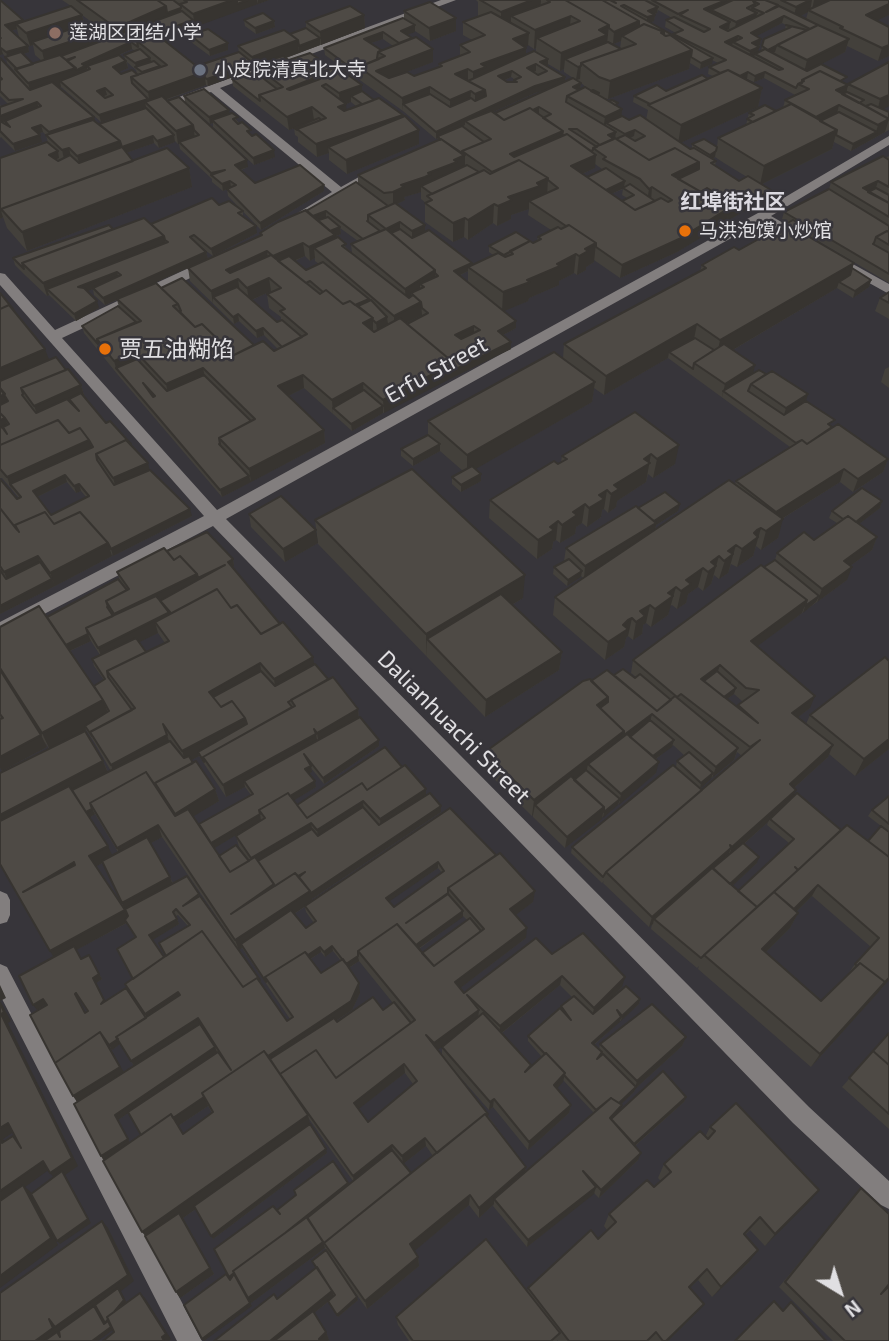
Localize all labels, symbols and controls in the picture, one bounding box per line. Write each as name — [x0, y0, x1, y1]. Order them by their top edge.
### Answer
place label: 莲湖区团结小学 — [69, 22, 202, 44]
marker: 莲湖区团结小学 — [47, 25, 63, 41]
place label: 小皮院清真北大寺 — [214, 59, 366, 81]
marker: 小皮院清真北大寺 — [192, 62, 208, 78]
district label: 红埠街社区 — [681, 189, 785, 215]
place label: 马洪泡馍小炒馆 — [699, 220, 832, 242]
marker: 马洪泡馍小炒馆 — [677, 223, 693, 239]
street label: Erfu Street — [380, 331, 492, 409]
place label: 贾五油糊馅 — [119, 335, 234, 363]
marker: 贾五油糊馅 — [97, 341, 113, 357]
street label: Dalianhuachi Street — [372, 645, 536, 809]
north arrow — [805, 1257, 875, 1327]
text: N — [841, 1296, 866, 1322]

